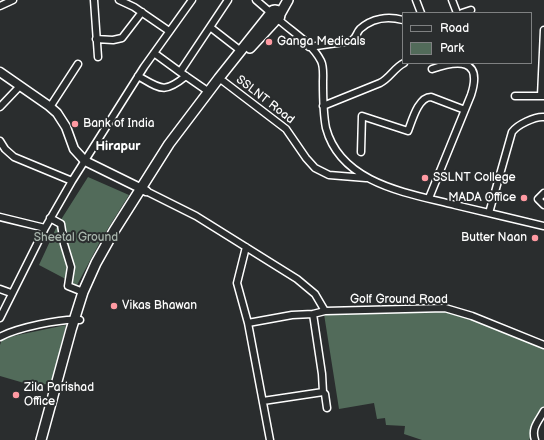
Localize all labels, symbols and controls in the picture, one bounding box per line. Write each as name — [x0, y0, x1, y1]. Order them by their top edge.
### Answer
legend — [402, 12, 532, 64]
text: Road — [440, 21, 469, 36]
place label: Ganga Medicals — [277, 35, 365, 49]
marker: Ganga Medicals — [264, 37, 274, 47]
text: Park — [440, 41, 464, 56]
street label: SSLNT Road — [233, 73, 297, 127]
place label: Bank of India — [83, 117, 155, 131]
marker: Bank of India — [70, 119, 80, 129]
district label: Hirapur — [95, 139, 141, 155]
place label: SSLNT College — [433, 171, 516, 185]
marker: SSLNT College — [420, 173, 430, 183]
place label: MADA Office — [448, 191, 516, 205]
marker: MADA Office — [519, 193, 529, 203]
park label: Sheetal Ground — [34, 231, 118, 245]
place label: Butter Naan — [461, 231, 527, 245]
marker: Butter Naan — [530, 233, 540, 243]
street label: Golf Ground Road — [350, 293, 448, 307]
place label: Vikas Bhawan — [122, 299, 197, 313]
marker: Vikas Bhawan — [109, 301, 119, 311]
place label: Zila Parishad Office — [24, 381, 94, 409]
marker: Zila Parishad Office — [11, 390, 21, 400]

